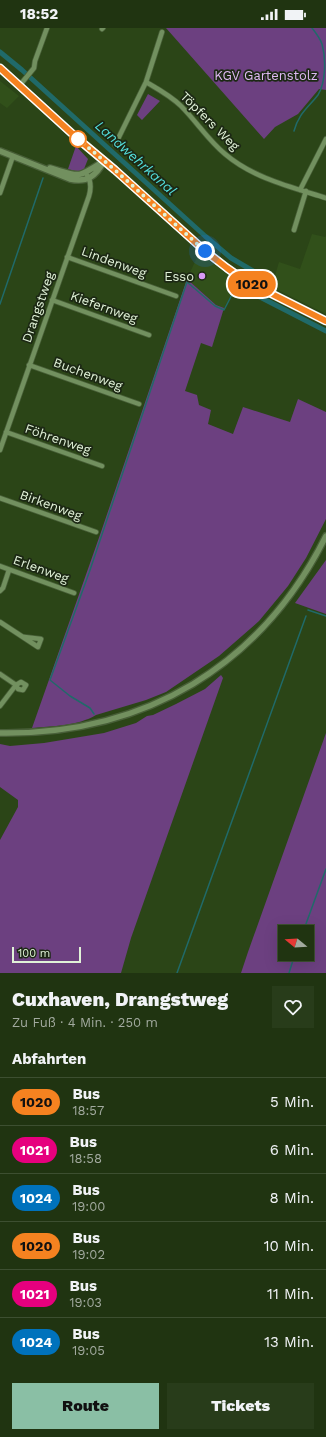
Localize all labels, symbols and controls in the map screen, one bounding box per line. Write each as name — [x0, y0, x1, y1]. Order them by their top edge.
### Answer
text: 18:52 — [20, 5, 58, 23]
park label: KGV Gartenstolz — [214, 68, 318, 83]
street label: Töpfers Weg — [177, 88, 243, 154]
water label: Landwehrkanal — [92, 117, 180, 199]
unlabelled marker — [69, 130, 87, 148]
your location — [195, 241, 215, 261]
street label: Lindenweg — [80, 243, 149, 281]
street label: Drangstweg — [19, 269, 57, 344]
place label: Esso — [164, 269, 194, 284]
marker: Esso — [197, 271, 207, 281]
line badge: 1020 — [224, 271, 280, 297]
text: 1020 — [236, 276, 268, 292]
street label: Kiefernweg — [68, 288, 140, 326]
street label: Buchenweg — [51, 355, 125, 393]
street label: Föhrenweg — [23, 421, 93, 457]
street label: Birkenweg — [18, 487, 84, 523]
street label: Erlenweg — [11, 552, 71, 586]
north arrow — [278, 925, 314, 961]
map controls — [278, 925, 314, 961]
scale bar — [12, 945, 81, 964]
text: 100 m — [18, 947, 50, 960]
button: heart — [272, 986, 314, 1028]
text: Cuxhaven, Drangstweg — [12, 988, 228, 1011]
text: Zu Fuß · 4 Min. · 250 m — [12, 1015, 158, 1030]
text: Abfahrten — [12, 1050, 86, 1068]
text: Bus — [72, 1085, 100, 1103]
text: 5 Min. — [270, 1093, 314, 1111]
text: 1020 — [20, 1094, 52, 1110]
text: 18:57 — [72, 1103, 104, 1118]
text: Bus — [69, 1133, 97, 1151]
text: 6 Min. — [270, 1141, 314, 1159]
text: 1021 — [20, 1142, 49, 1158]
text: 18:58 — [69, 1151, 102, 1166]
text: Bus — [72, 1181, 100, 1199]
text: 8 Min. — [270, 1189, 314, 1207]
text: 1024 — [20, 1190, 52, 1206]
text: 19:00 — [72, 1199, 105, 1214]
text: Bus — [72, 1229, 100, 1247]
text: 10 Min. — [264, 1237, 314, 1255]
text: 1020 — [20, 1238, 52, 1254]
text: 19:02 — [72, 1247, 105, 1262]
text: Bus — [69, 1277, 97, 1295]
text: 11 Min. — [267, 1285, 314, 1303]
text: 1021 — [20, 1286, 49, 1302]
text: 19:03 — [69, 1295, 102, 1310]
text: Bus — [72, 1325, 100, 1343]
text: 13 Min. — [264, 1333, 314, 1351]
text: 1024 — [20, 1334, 52, 1350]
text: 19:05 — [72, 1343, 105, 1358]
button: Route — [12, 1383, 159, 1429]
button: Tickets — [167, 1383, 314, 1429]

